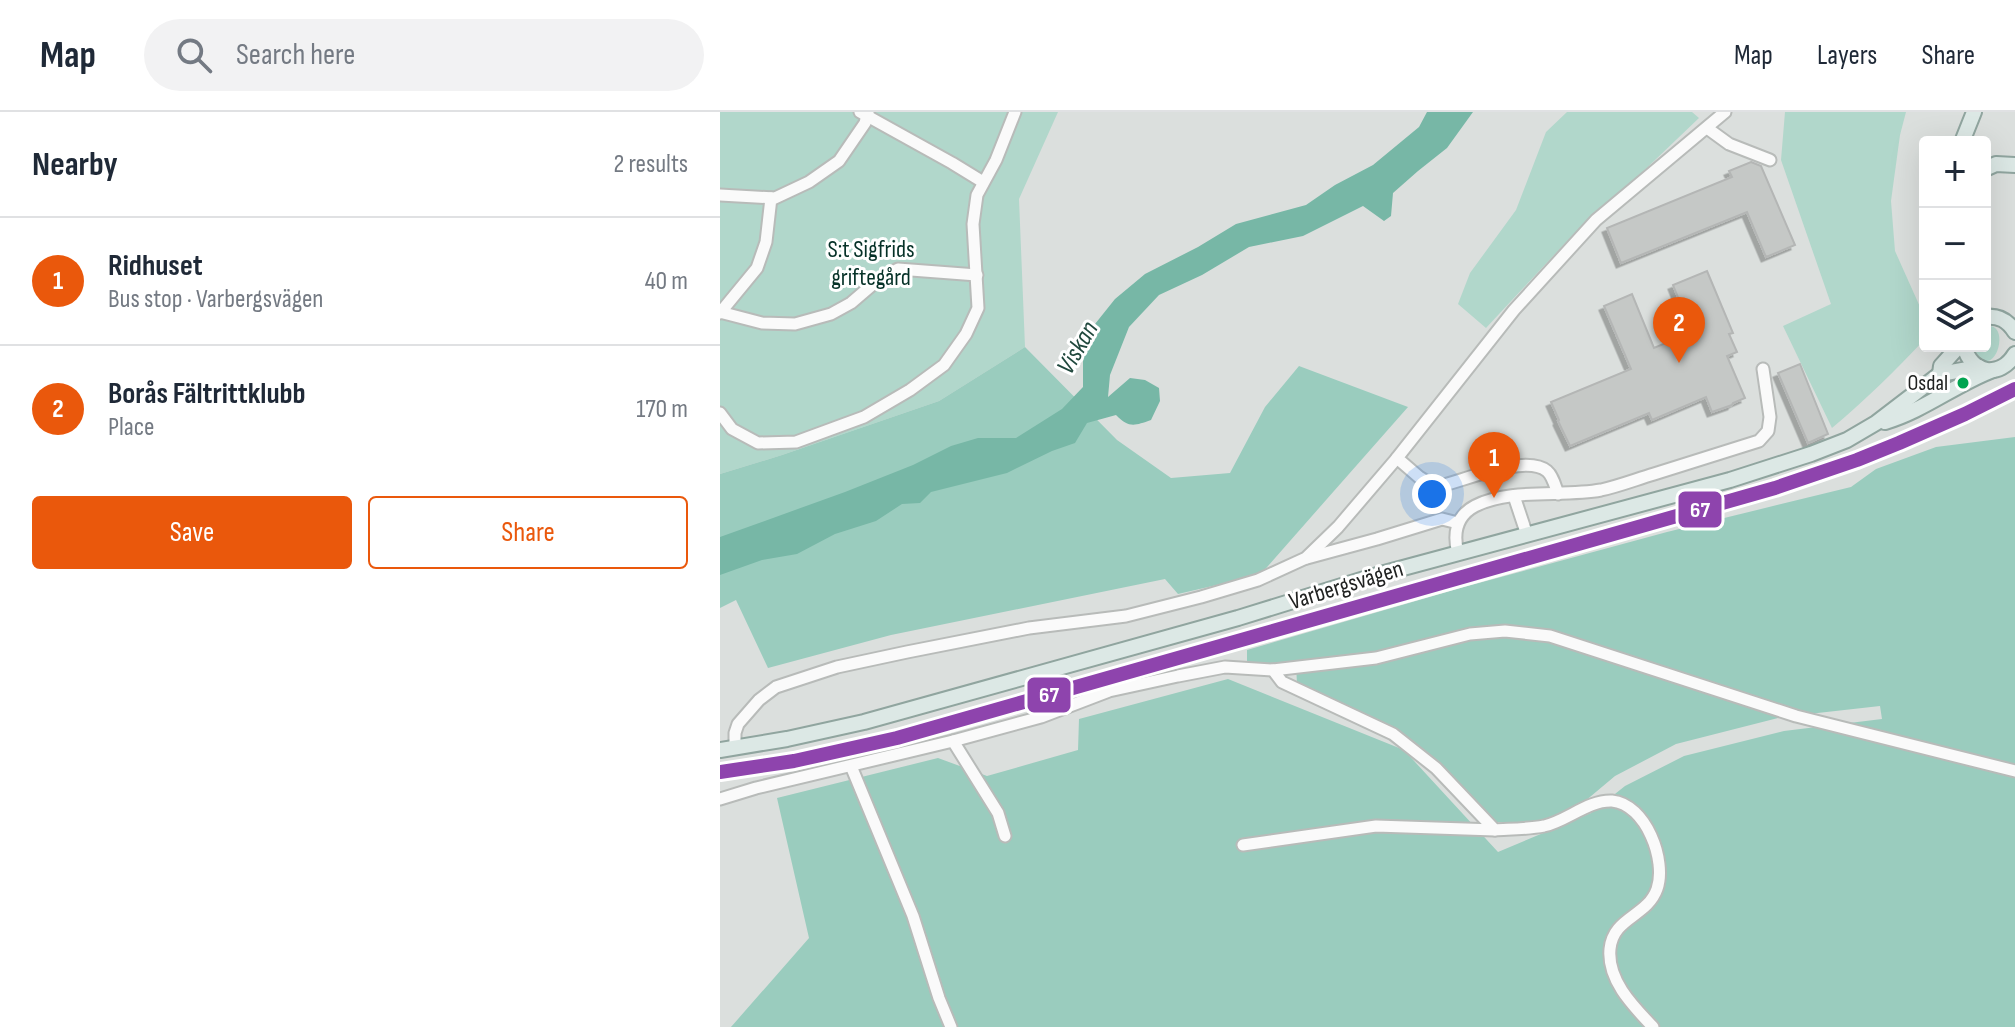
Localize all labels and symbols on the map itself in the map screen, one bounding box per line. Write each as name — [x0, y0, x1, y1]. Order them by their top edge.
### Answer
park label: S:t Sigfrids griftegård — [827, 235, 915, 292]
pin: 2 — [1653, 297, 1705, 363]
water label: Viskan — [1051, 316, 1105, 380]
place label: Osdal — [1908, 370, 1948, 397]
marker: Osdal — [1955, 375, 1971, 391]
pin: 1 — [1468, 432, 1520, 498]
your location — [1412, 474, 1452, 514]
line badge: 67 — [1677, 490, 1723, 529]
text: 67 — [1690, 497, 1710, 524]
street label: Varbergsvägen — [1285, 554, 1407, 616]
line badge: 67 — [1026, 676, 1072, 714]
text: 67 — [1039, 682, 1059, 709]

